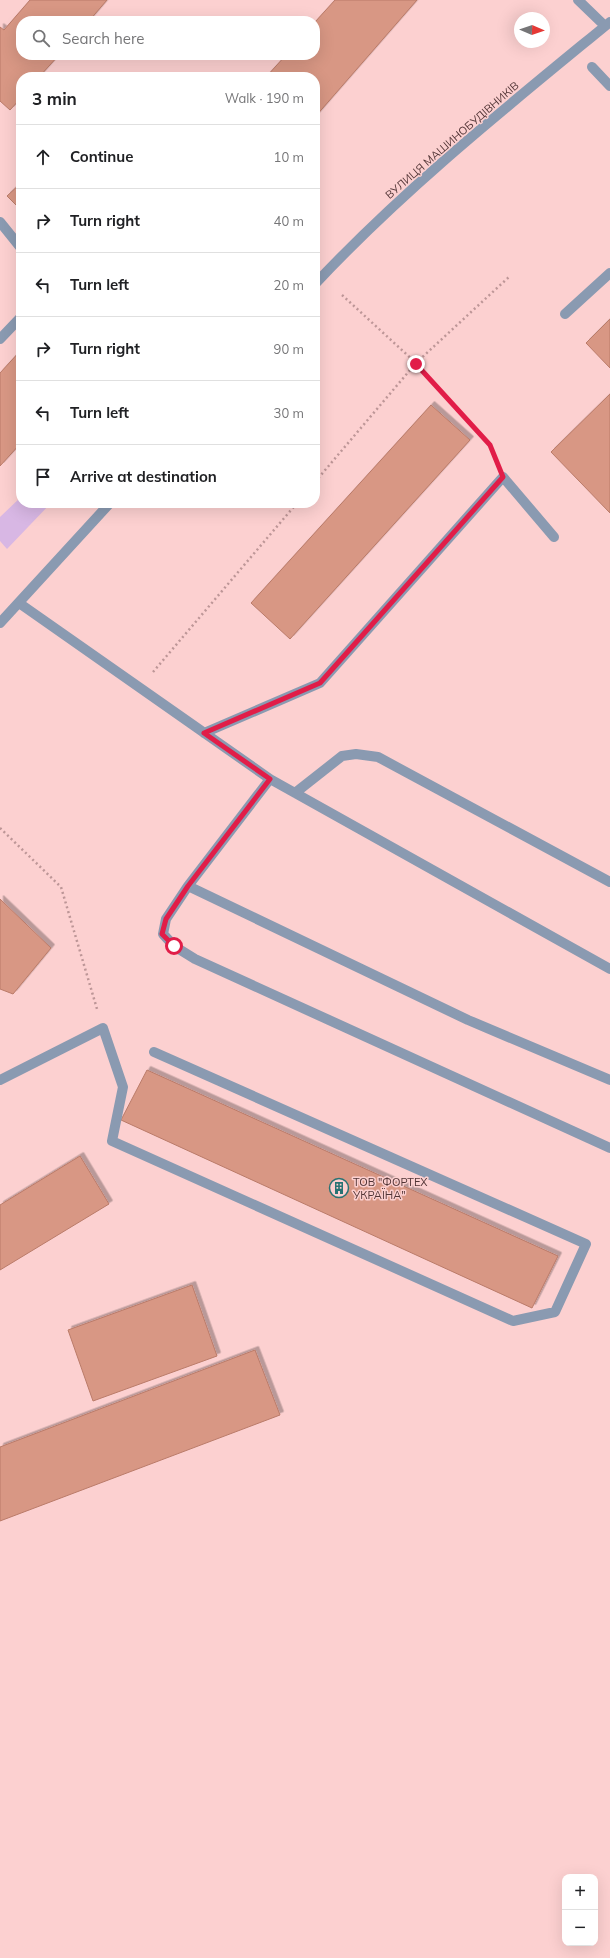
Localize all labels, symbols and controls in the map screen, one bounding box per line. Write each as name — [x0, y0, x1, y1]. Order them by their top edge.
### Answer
north arrow — [514, 12, 550, 48]
search box — [16, 16, 320, 60]
icon: search — [30, 27, 52, 49]
text: Search here — [62, 29, 144, 48]
street label: ВУЛИЦЯ МАШИНОБУДІВНИКІВ — [382, 78, 522, 202]
text: 3 min — [32, 88, 77, 109]
text: Walk · 190 m — [225, 90, 304, 106]
icon: ahead — [32, 146, 54, 168]
text: Continue — [70, 147, 133, 166]
text: 10 m — [274, 149, 304, 165]
icon: right — [32, 210, 54, 232]
text: Turn right — [70, 211, 140, 230]
text: 40 m — [274, 213, 304, 229]
icon: left — [32, 274, 54, 296]
text: Turn left — [70, 275, 129, 294]
text: 20 m — [274, 277, 304, 293]
icon: right — [32, 338, 54, 360]
text: Turn right — [70, 339, 140, 358]
text: 90 m — [274, 341, 304, 357]
route end — [407, 355, 425, 373]
icon: left — [32, 402, 54, 424]
text: Turn left — [70, 403, 129, 422]
text: 30 m — [274, 405, 304, 421]
icon: arrive — [32, 466, 54, 488]
text: Arrive at destination — [70, 467, 217, 486]
route start — [165, 937, 183, 955]
place label: ТОВ "ФОРТЕХ УКРАЇНА" — [352, 1175, 428, 1202]
building icon: ТОВ "ФОРТЕХ УКРАЇНА" — [328, 1177, 350, 1199]
map controls — [562, 1874, 598, 1946]
button: + — [562, 1874, 598, 1910]
button: − — [562, 1910, 598, 1946]

